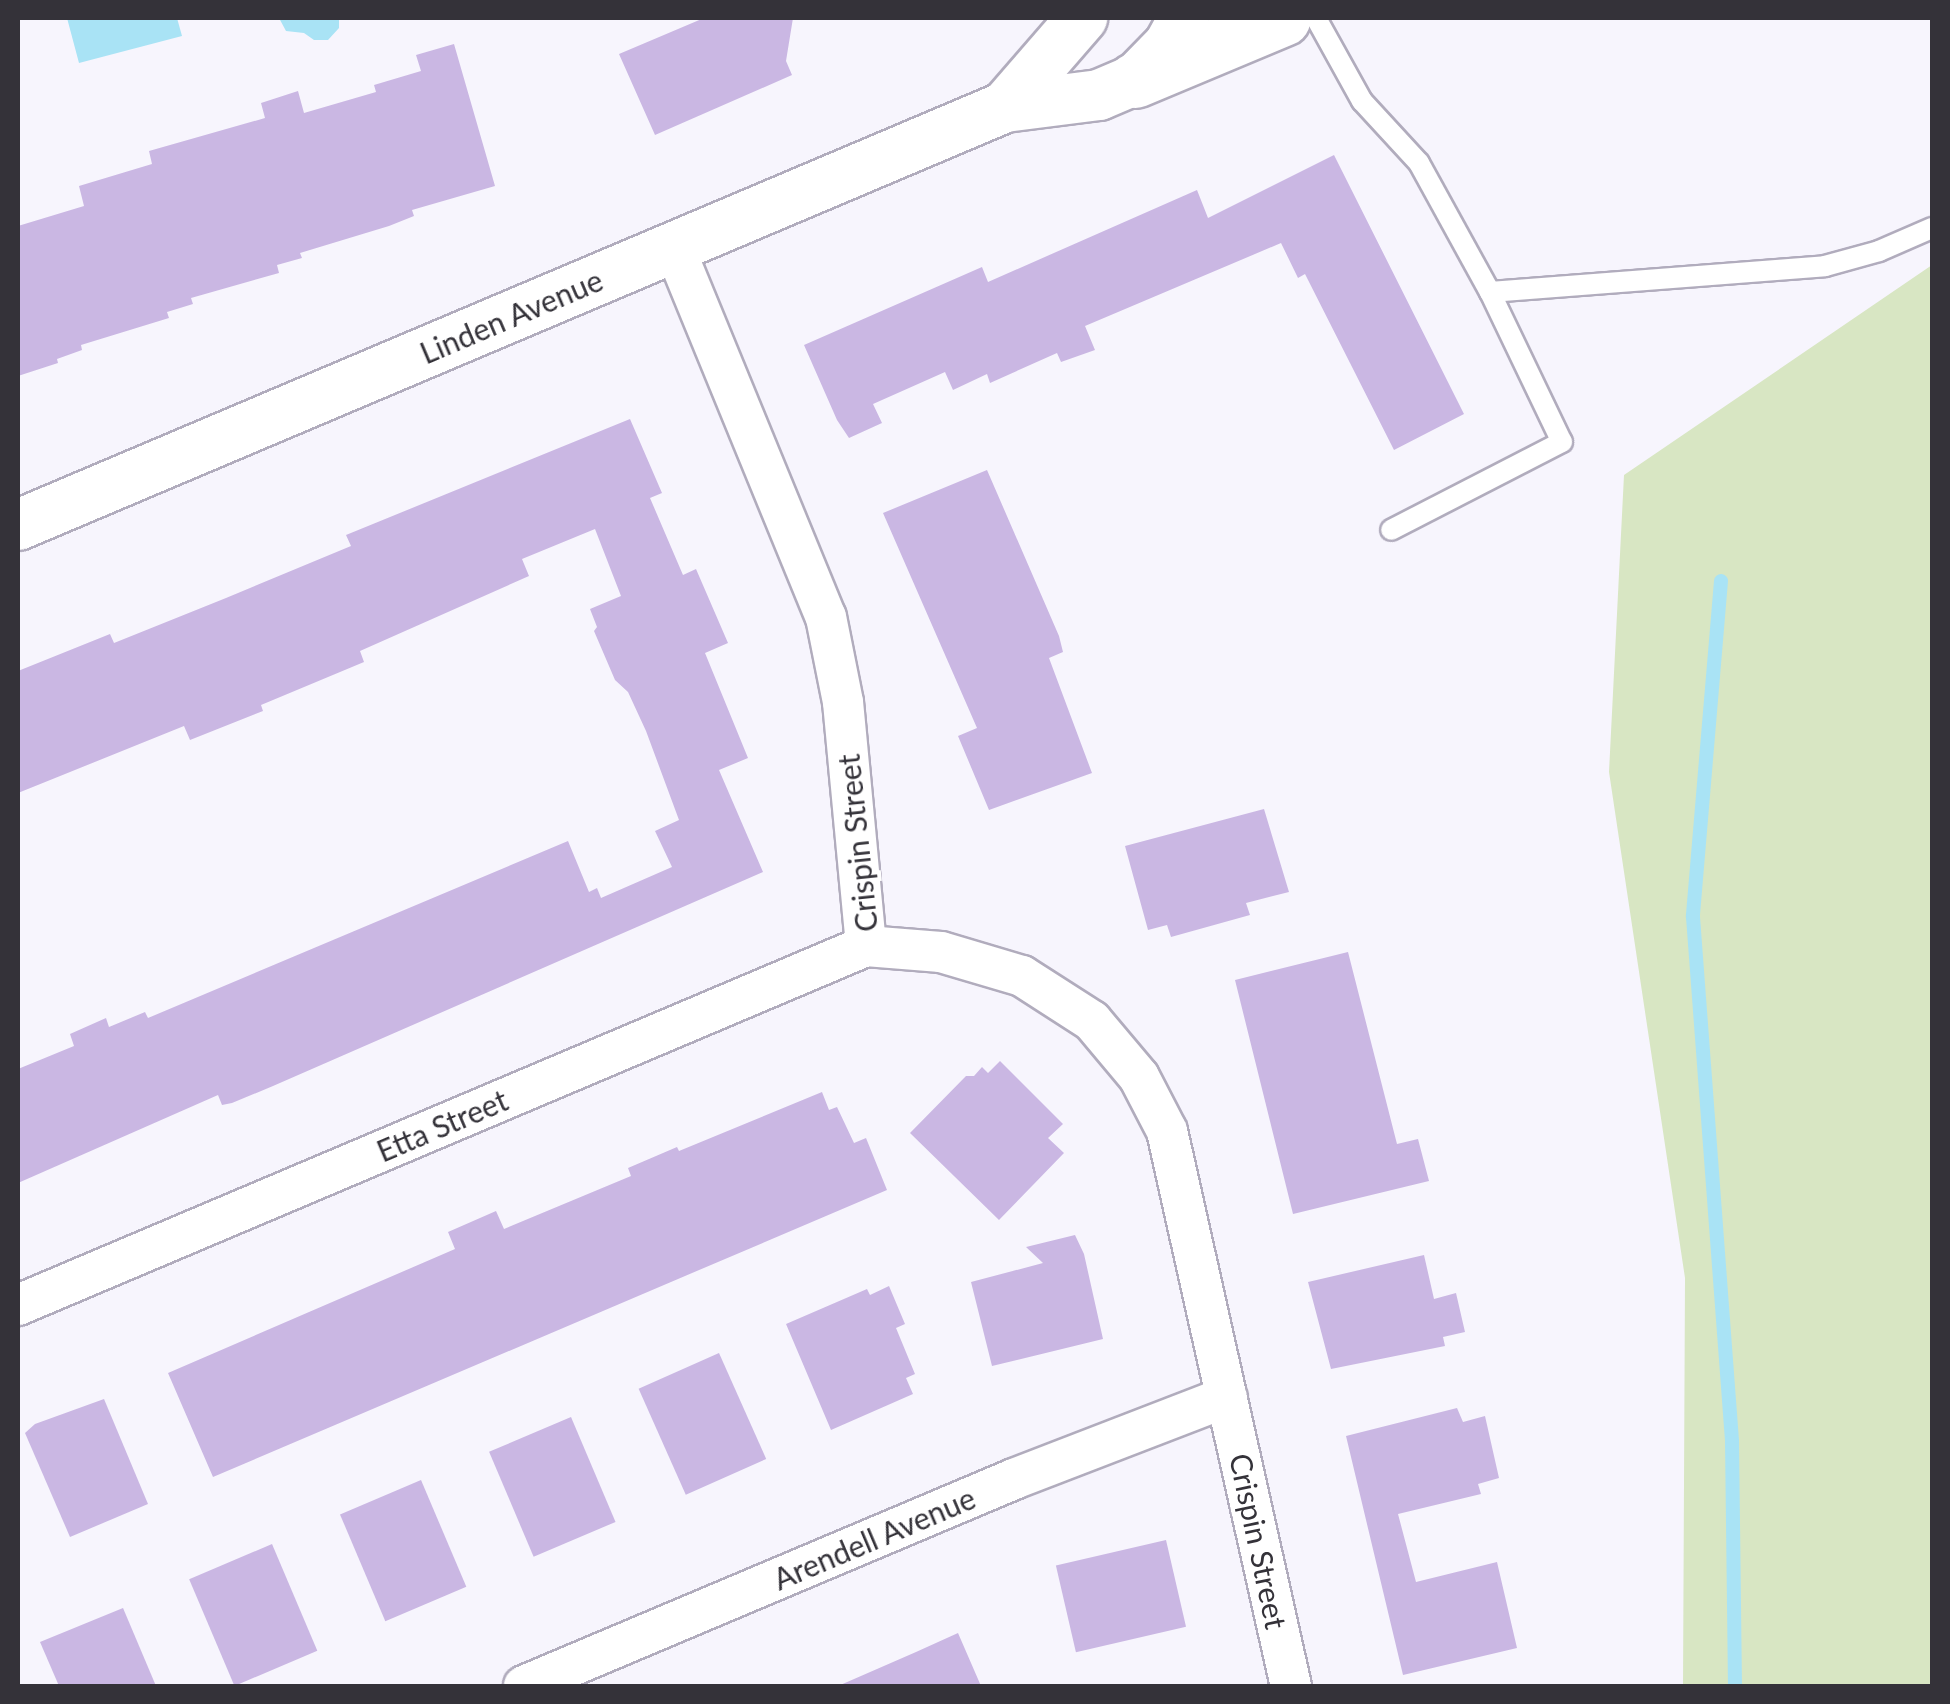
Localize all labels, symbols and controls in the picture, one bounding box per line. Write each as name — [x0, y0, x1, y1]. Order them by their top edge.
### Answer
street label: Linden Avenue — [414, 261, 608, 371]
street label: Crispin Street — [830, 752, 884, 934]
street label: Etta Street — [371, 1081, 513, 1169]
street label: Crispin Street — [1223, 1450, 1295, 1632]
street label: Arendell Avenue — [767, 1479, 981, 1597]

